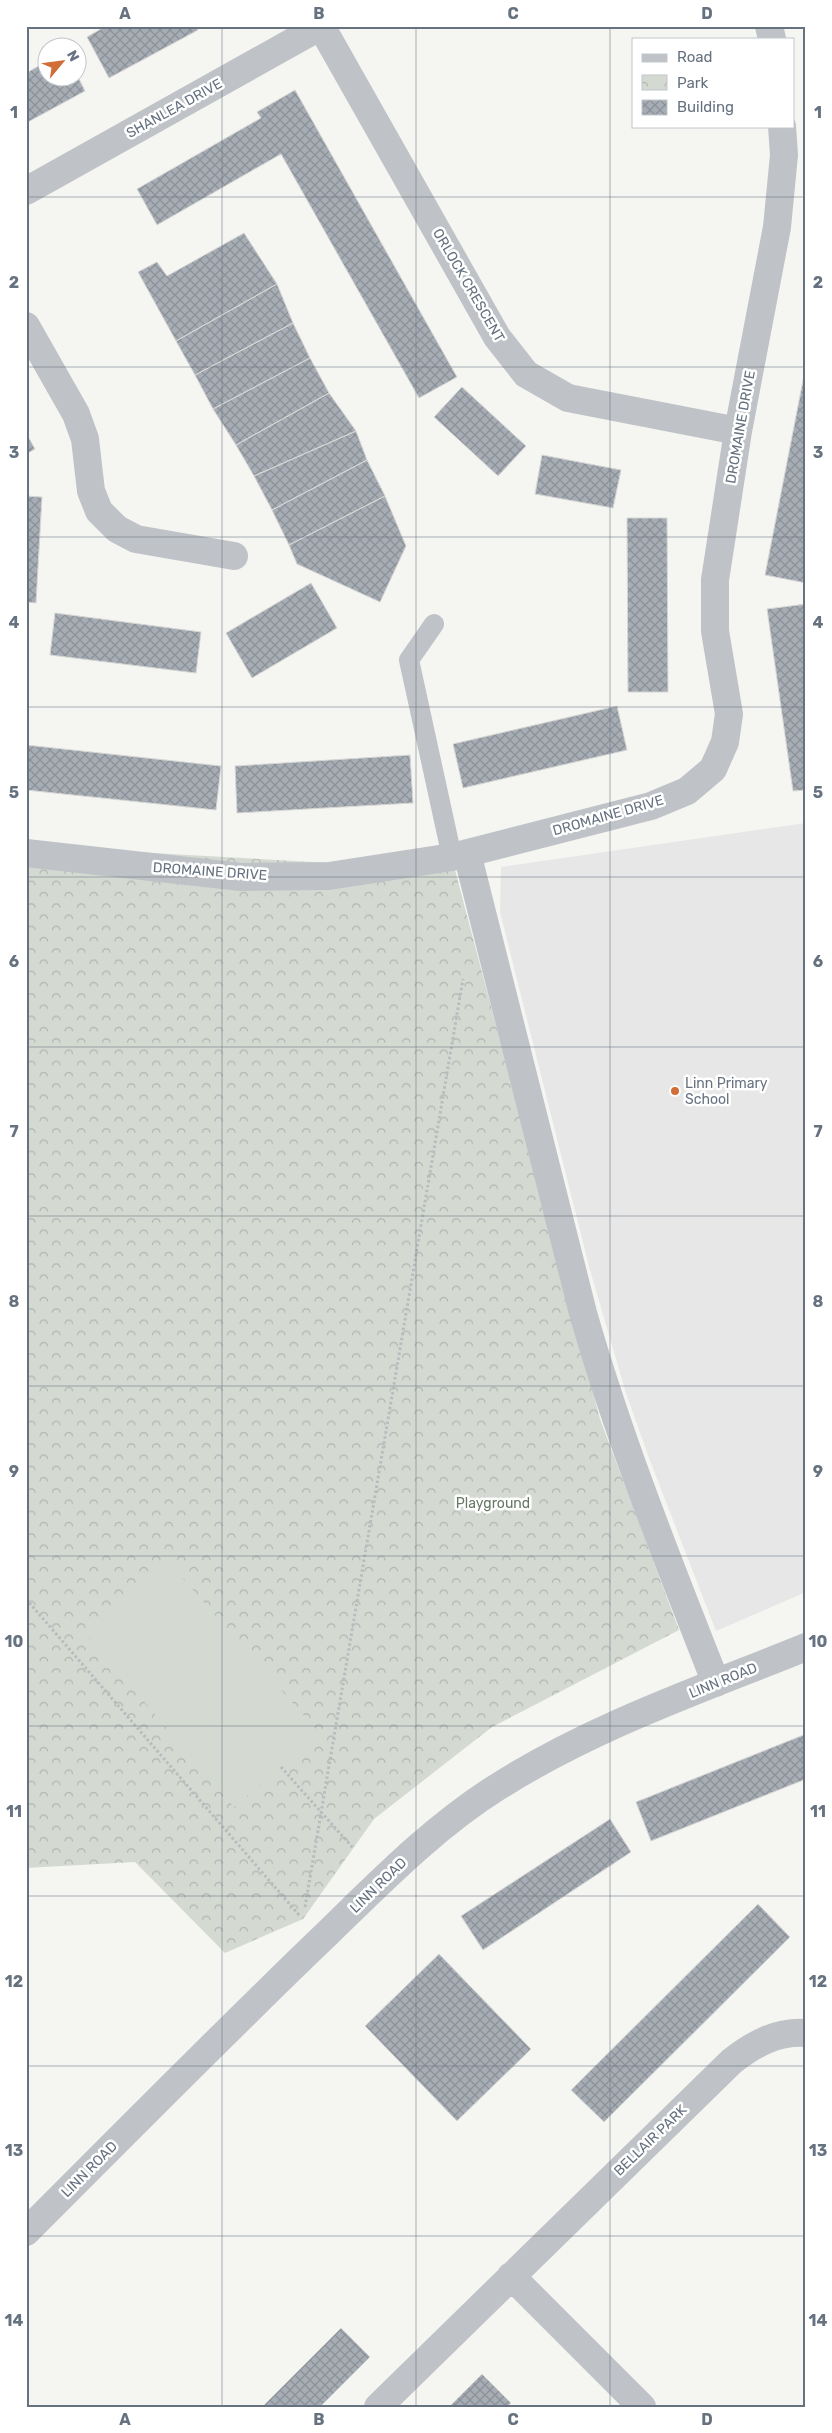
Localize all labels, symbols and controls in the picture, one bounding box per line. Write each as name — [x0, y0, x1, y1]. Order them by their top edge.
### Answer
text: A — [119, 4, 131, 23]
text: B — [313, 4, 325, 23]
text: C — [507, 4, 519, 23]
text: D — [701, 4, 713, 23]
north arrow — [38, 38, 88, 88]
legend — [632, 38, 794, 128]
text: N — [63, 47, 83, 64]
text: Road — [677, 48, 713, 66]
text: Park — [677, 74, 708, 92]
street label: SHANLEA DRIVE — [123, 75, 225, 142]
text: Building — [677, 98, 734, 116]
text: 1 — [10, 103, 18, 122]
text: 1 — [814, 103, 822, 122]
street label: ORLOCK CRESCENT — [429, 225, 508, 345]
text: 2 — [9, 273, 19, 292]
text: 2 — [813, 273, 823, 292]
street label: DROMAINE DRIVE — [722, 369, 759, 485]
text: 3 — [9, 443, 19, 462]
text: 3 — [813, 443, 823, 462]
text: 4 — [9, 613, 20, 632]
text: 4 — [813, 613, 824, 632]
text: 5 — [9, 783, 19, 802]
text: 5 — [813, 783, 823, 802]
street label: DROMAINE DRIVE — [551, 792, 666, 839]
street label: DROMAINE DRIVE — [152, 859, 268, 884]
text: 6 — [9, 952, 19, 971]
text: 6 — [813, 952, 823, 971]
place label: Linn Primary School — [685, 1075, 768, 1108]
marker: Linn Primary School — [669, 1085, 681, 1097]
text: 7 — [9, 1122, 19, 1141]
text: 7 — [813, 1122, 823, 1141]
text: 8 — [9, 1292, 20, 1311]
text: 8 — [813, 1292, 824, 1311]
text: 9 — [9, 1462, 19, 1481]
text: 9 — [813, 1462, 823, 1481]
park label: Playground — [456, 1495, 530, 1512]
text: 10 — [5, 1632, 24, 1651]
text: 10 — [809, 1632, 828, 1651]
street label: LINN ROAD — [687, 1659, 760, 1702]
text: 11 — [6, 1802, 22, 1821]
text: 11 — [810, 1802, 826, 1821]
street label: LINN ROAD — [347, 1854, 410, 1917]
text: 12 — [5, 1972, 23, 1991]
text: 12 — [809, 1972, 827, 1991]
street label: BELLAIR PARK — [610, 2101, 691, 2179]
street label: LINN ROAD — [58, 2138, 121, 2201]
text: 13 — [5, 2141, 23, 2160]
text: 13 — [809, 2141, 827, 2160]
text: 14 — [5, 2311, 24, 2330]
text: 14 — [809, 2311, 828, 2330]
text: A — [119, 2410, 131, 2429]
text: B — [313, 2410, 325, 2429]
text: C — [507, 2410, 519, 2429]
text: D — [701, 2410, 713, 2429]

